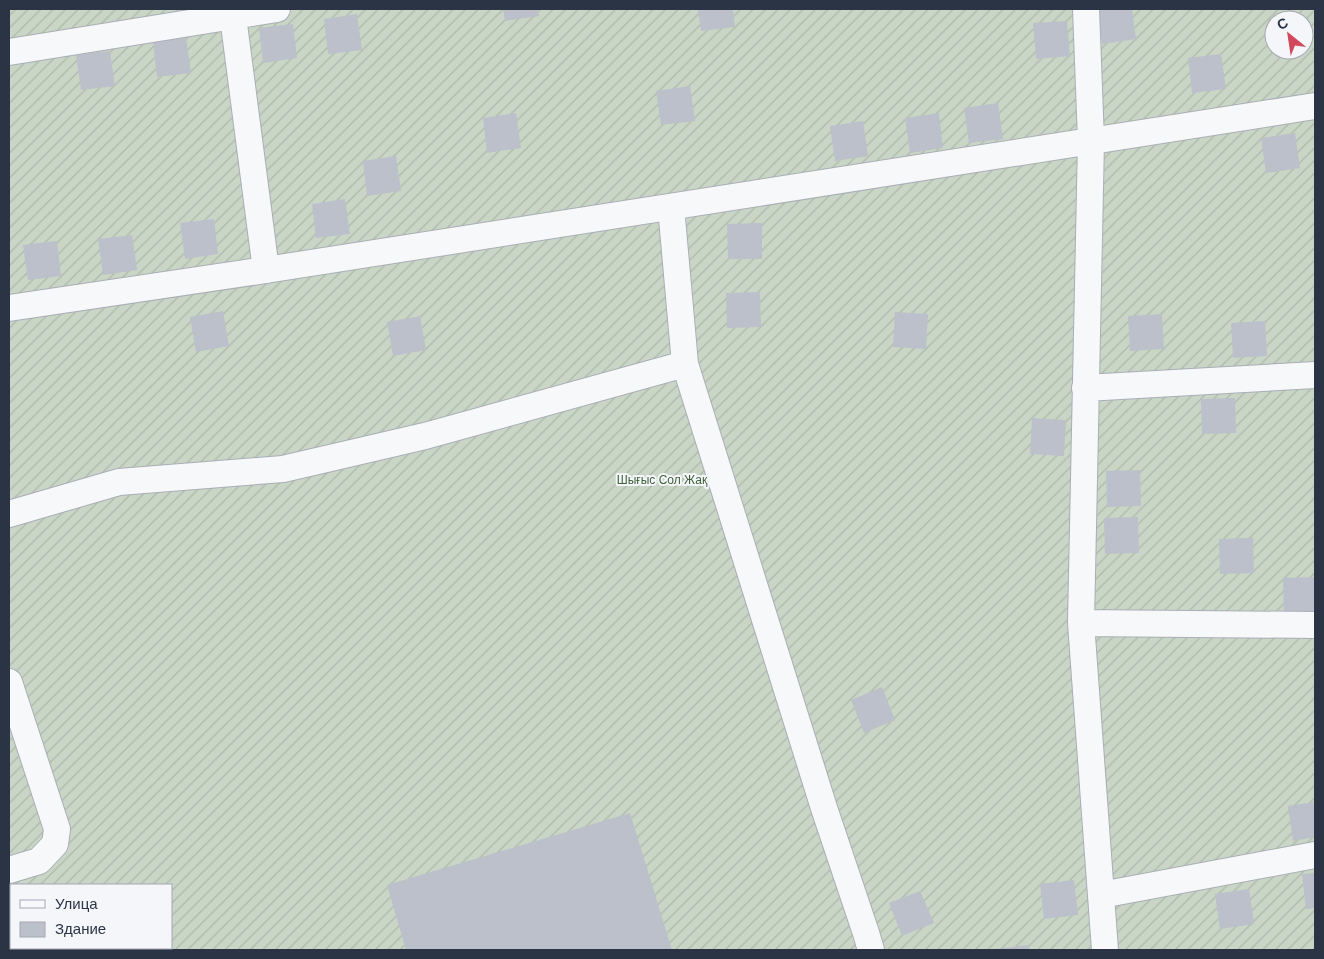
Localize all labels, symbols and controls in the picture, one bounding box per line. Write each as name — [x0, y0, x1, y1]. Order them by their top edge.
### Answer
north arrow — [1264, 10, 1314, 60]
text: С — [1274, 14, 1291, 33]
park label: Шығыс Сол Жақ — [617, 473, 708, 487]
legend — [10, 884, 172, 949]
text: Улица — [55, 895, 98, 912]
text: Здание — [55, 920, 106, 937]

